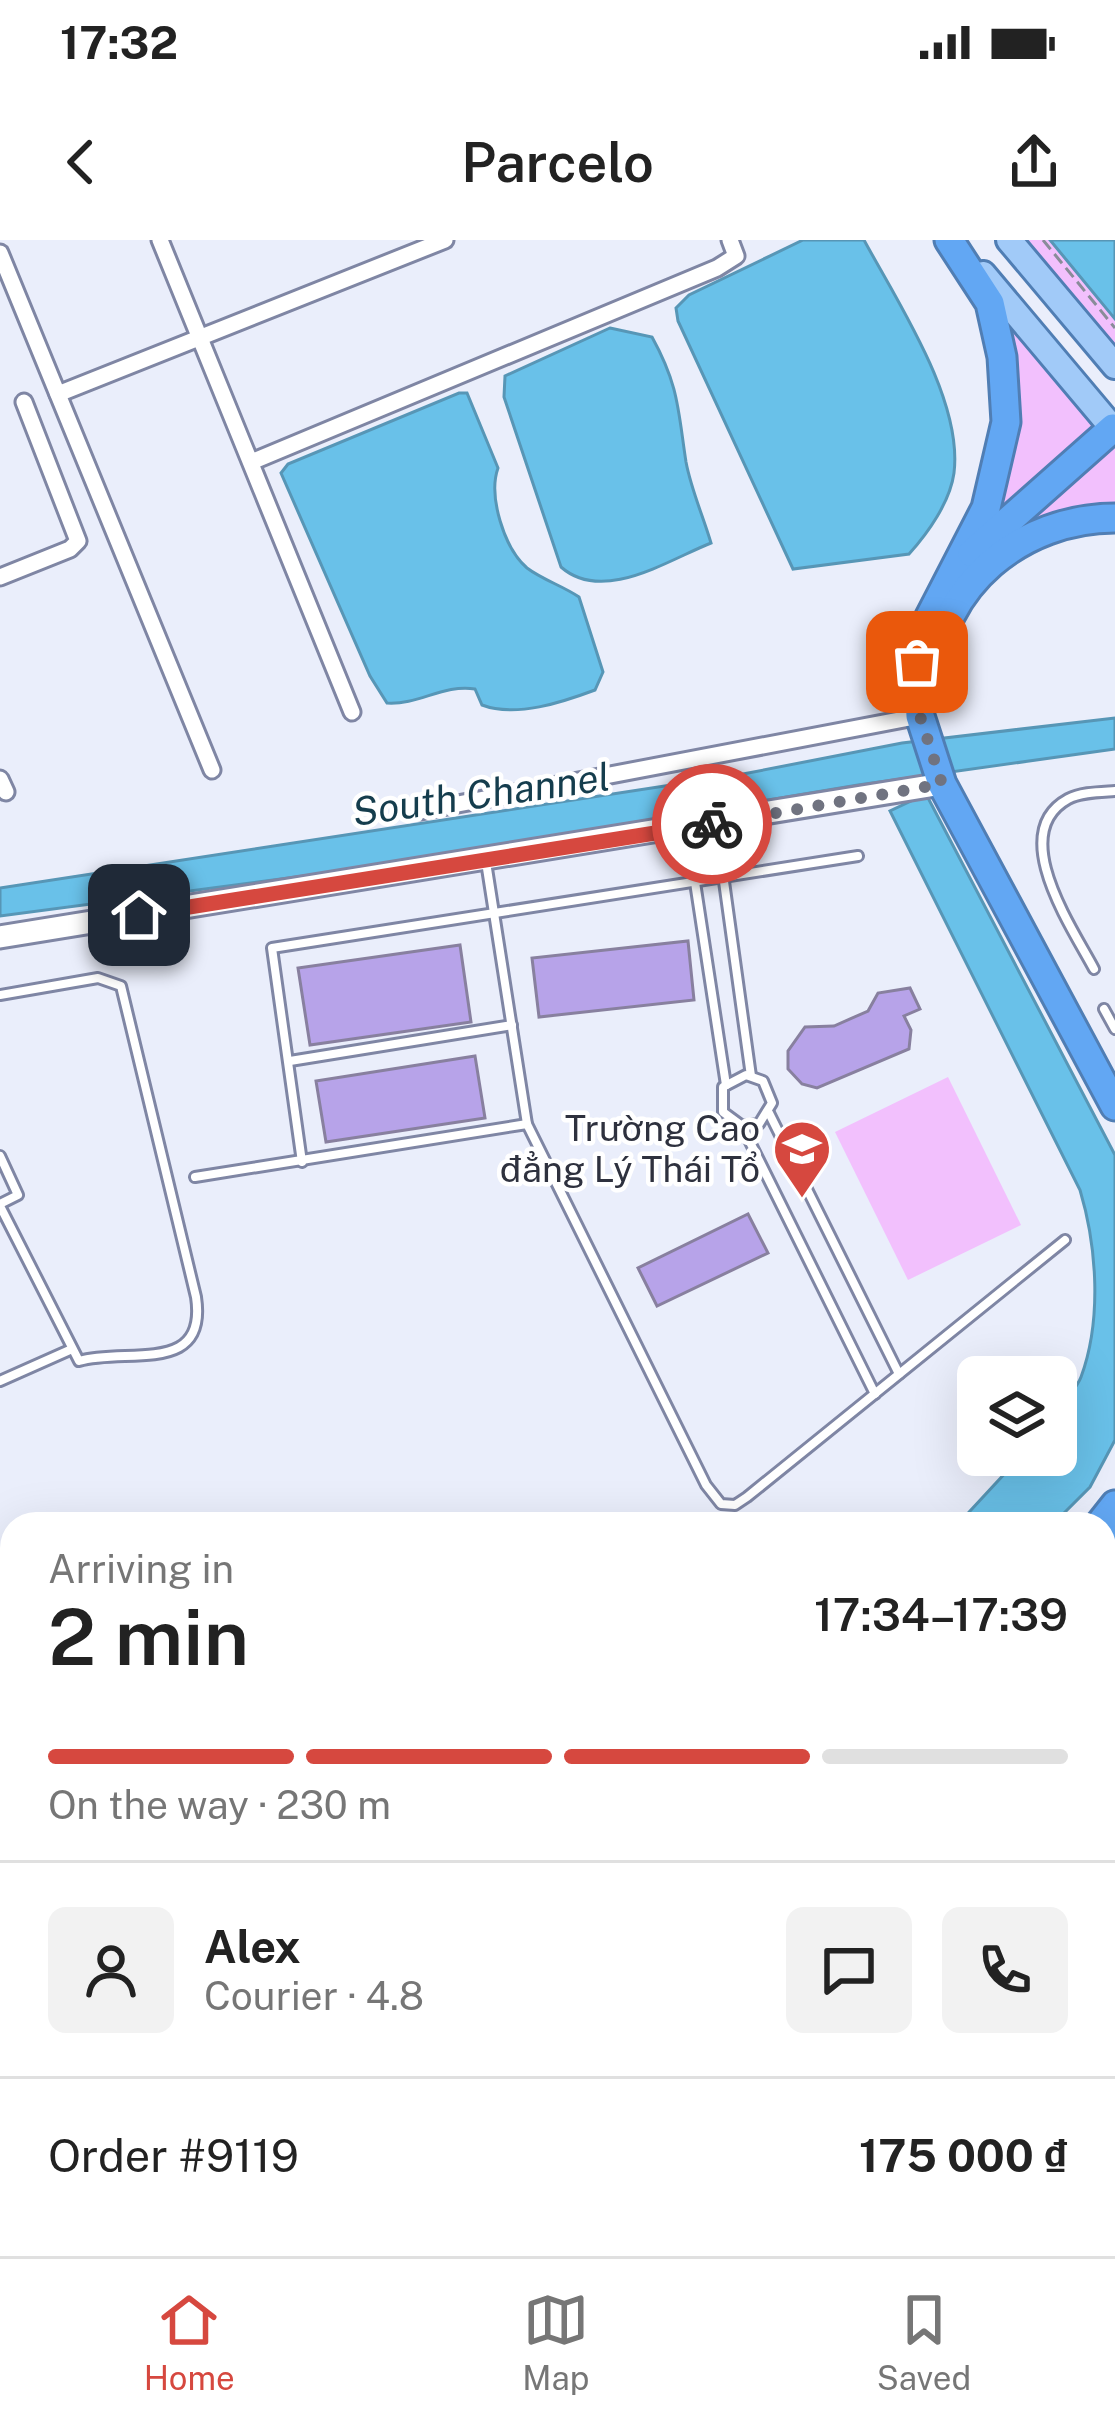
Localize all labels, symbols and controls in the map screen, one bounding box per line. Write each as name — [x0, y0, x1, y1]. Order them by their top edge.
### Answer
text: 17:32 — [60, 16, 178, 69]
icon: back — [48, 129, 114, 195]
icon: share — [1001, 129, 1067, 195]
text: Parcelo — [461, 131, 654, 194]
pin — [866, 611, 968, 713]
icon: bag — [884, 629, 950, 695]
water label: South Channel — [349, 753, 613, 835]
courier — [652, 764, 772, 884]
icon: bike — [679, 791, 745, 857]
pin — [88, 864, 190, 966]
icon: home — [106, 882, 172, 948]
place label: Trường Cao đẳng Lý Thái Tổ — [500, 1107, 760, 1190]
school or university icon: Trường Cao đẳng Lý Thái Tổ — [771, 1118, 833, 1200]
map controls — [957, 1356, 1077, 1476]
button: layers — [957, 1356, 1077, 1476]
text: Arriving in — [48, 1546, 234, 1592]
text: 17:34–17:39 — [814, 1588, 1068, 1641]
text: 2 min — [48, 1591, 249, 1683]
text: On the way · 230 m — [48, 1782, 391, 1828]
button: person — [48, 1907, 174, 2033]
button: chat — [786, 1907, 912, 2033]
button: phone — [942, 1907, 1068, 2033]
text: Alex — [204, 1920, 301, 1973]
text: Courier · 4.8 — [204, 1973, 424, 2019]
text: Order #9119 — [48, 2129, 299, 2182]
text: 175 000 ₫ — [859, 2129, 1068, 2182]
tab: Home — [144, 2287, 235, 2397]
tab: Map — [522, 2287, 589, 2397]
tab: Saved — [877, 2287, 971, 2397]

